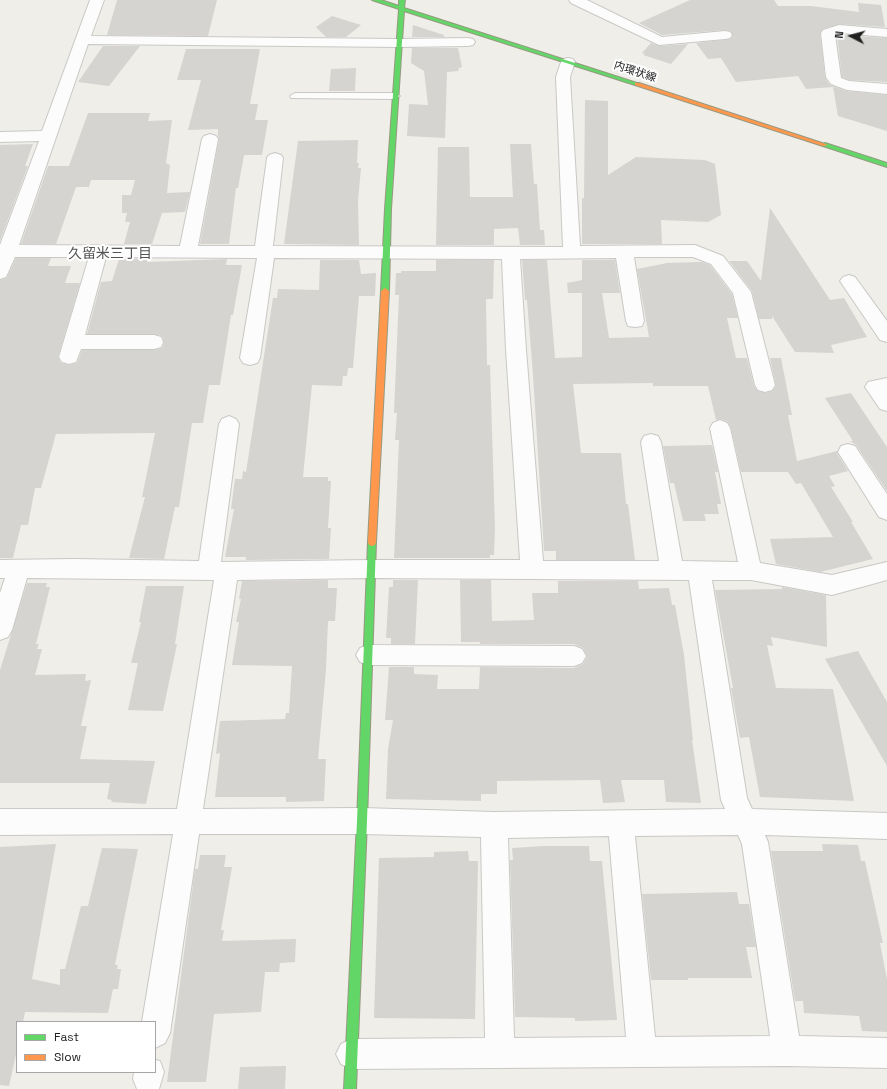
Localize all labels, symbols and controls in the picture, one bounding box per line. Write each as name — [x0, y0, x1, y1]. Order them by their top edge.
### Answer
north arrow — [831, 16, 871, 56]
text: N — [832, 30, 846, 39]
street label: 内環状線 — [612, 59, 658, 85]
district label: 久留米三丁目 — [68, 246, 152, 262]
legend — [16, 1021, 156, 1073]
text: Fast — [54, 1029, 79, 1045]
text: Slow — [54, 1049, 81, 1065]

